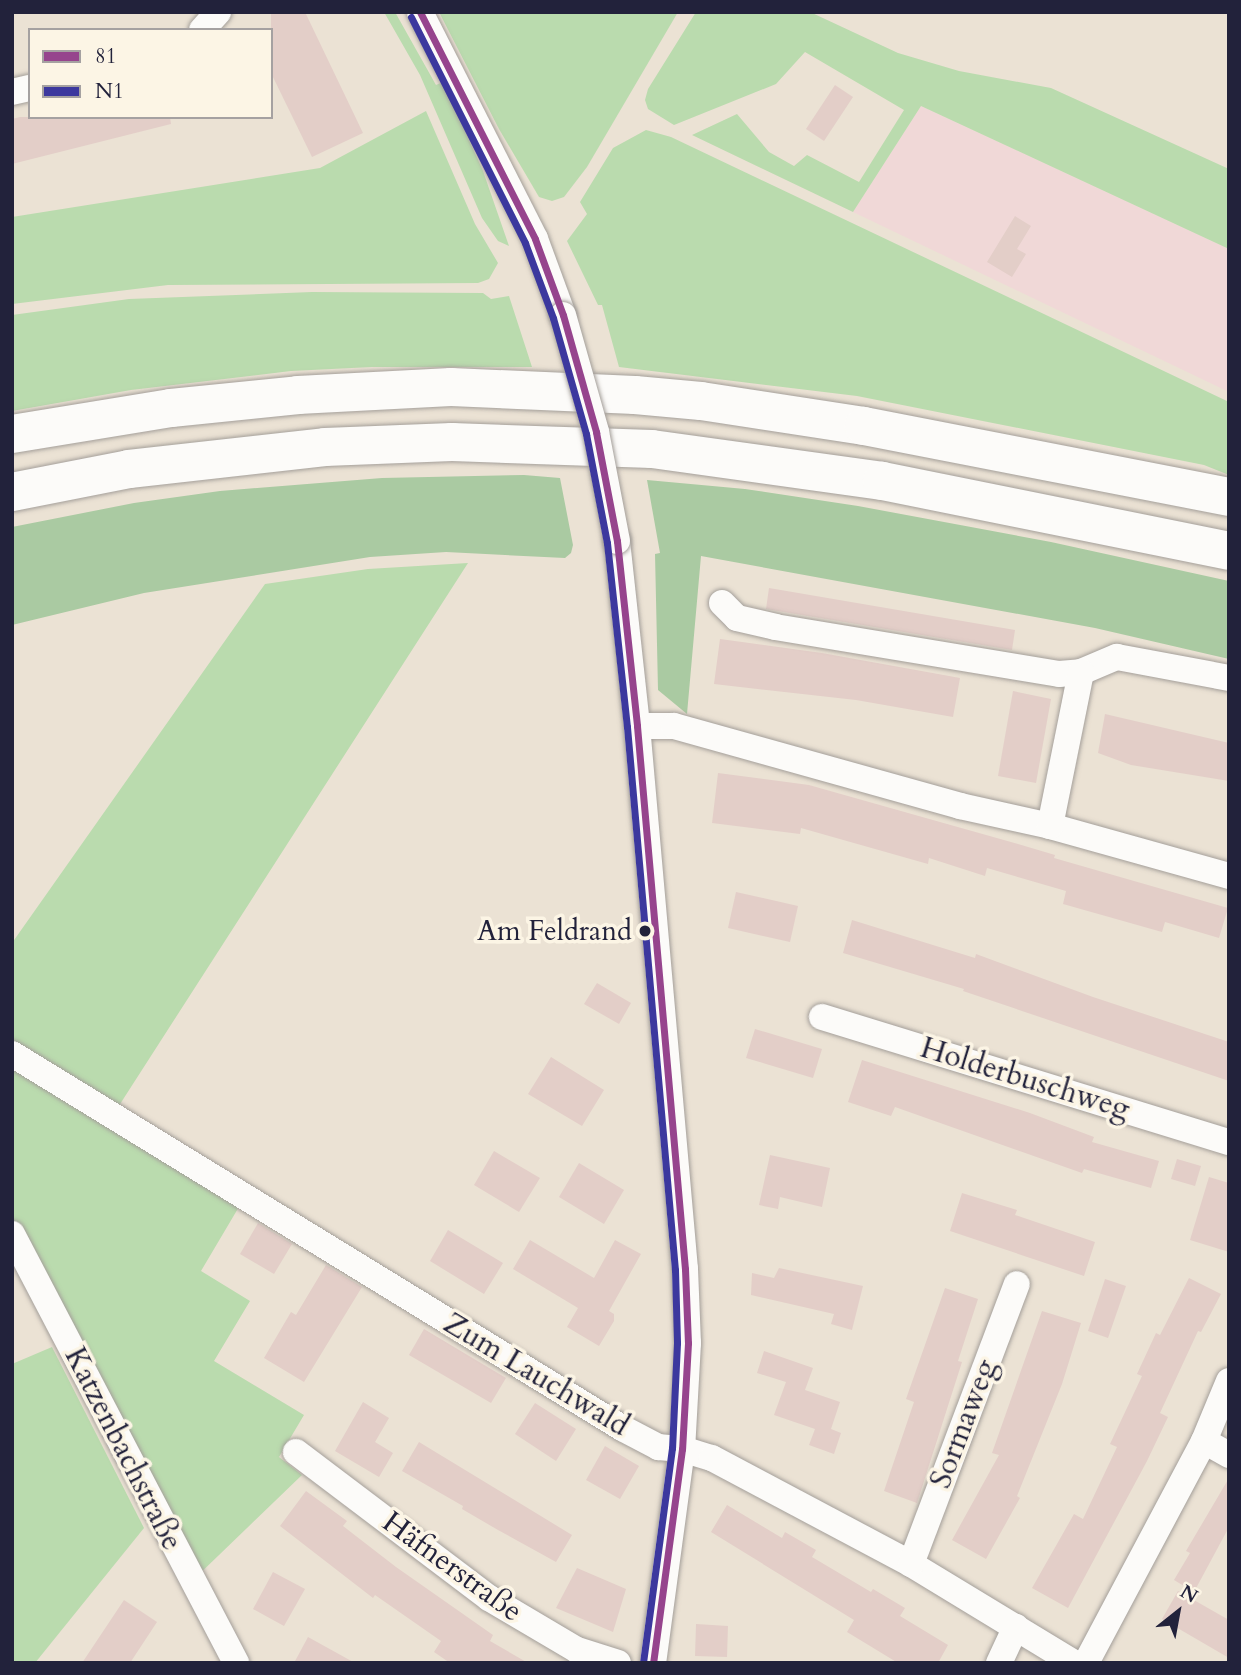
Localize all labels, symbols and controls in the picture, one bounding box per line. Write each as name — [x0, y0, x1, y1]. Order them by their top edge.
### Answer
legend — [28, 28, 273, 119]
text: 81 — [95, 42, 117, 71]
text: N1 — [95, 77, 124, 106]
place label: Am Feldrand — [477, 914, 632, 948]
marker: Am Feldrand — [638, 924, 652, 938]
street label: Holderbuschweg — [916, 1030, 1134, 1128]
street label: Zum Lauchwald — [437, 1306, 635, 1444]
street label: Katzenbachstraße — [56, 1341, 190, 1557]
street label: Sormaweg — [923, 1355, 1005, 1493]
street label: Häfnerstraße — [375, 1504, 529, 1630]
north arrow — [1143, 1577, 1213, 1647]
text: N — [1175, 1579, 1203, 1609]

